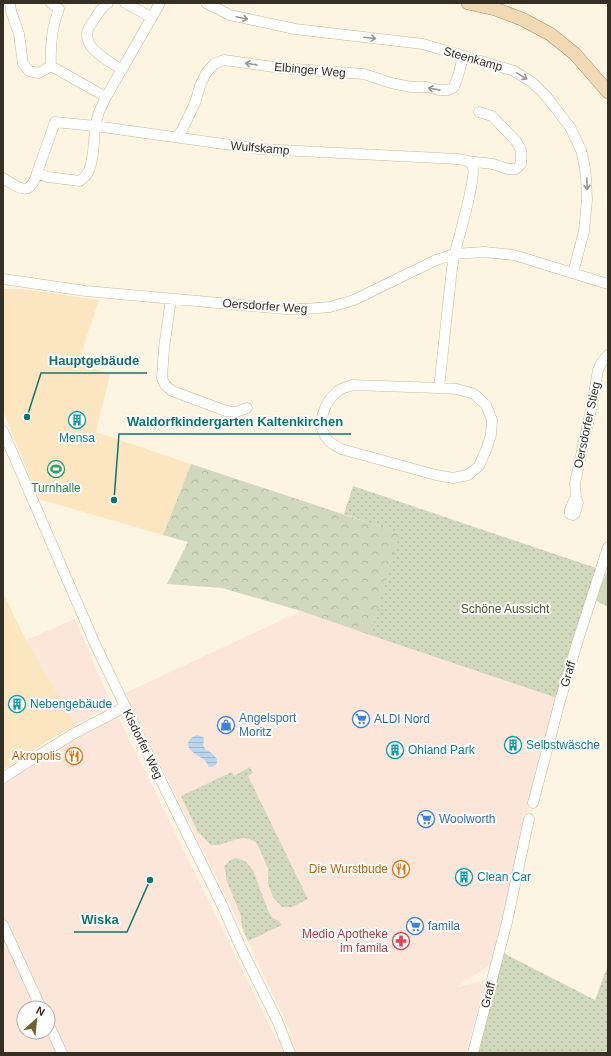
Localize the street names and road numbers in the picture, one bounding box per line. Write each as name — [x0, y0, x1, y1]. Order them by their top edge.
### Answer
street label: Steenkamp — [442, 44, 504, 74]
street label: Elbinger Weg — [274, 60, 346, 80]
street label: Wulfskamp — [230, 138, 290, 158]
street label: Oersdorfer Weg — [222, 296, 308, 316]
street label: Oersdorfer Stieg — [571, 380, 603, 470]
street label: Graff — [557, 659, 579, 689]
street label: Kisdorfer Weg — [120, 707, 166, 781]
street label: Graff — [478, 980, 498, 1010]

